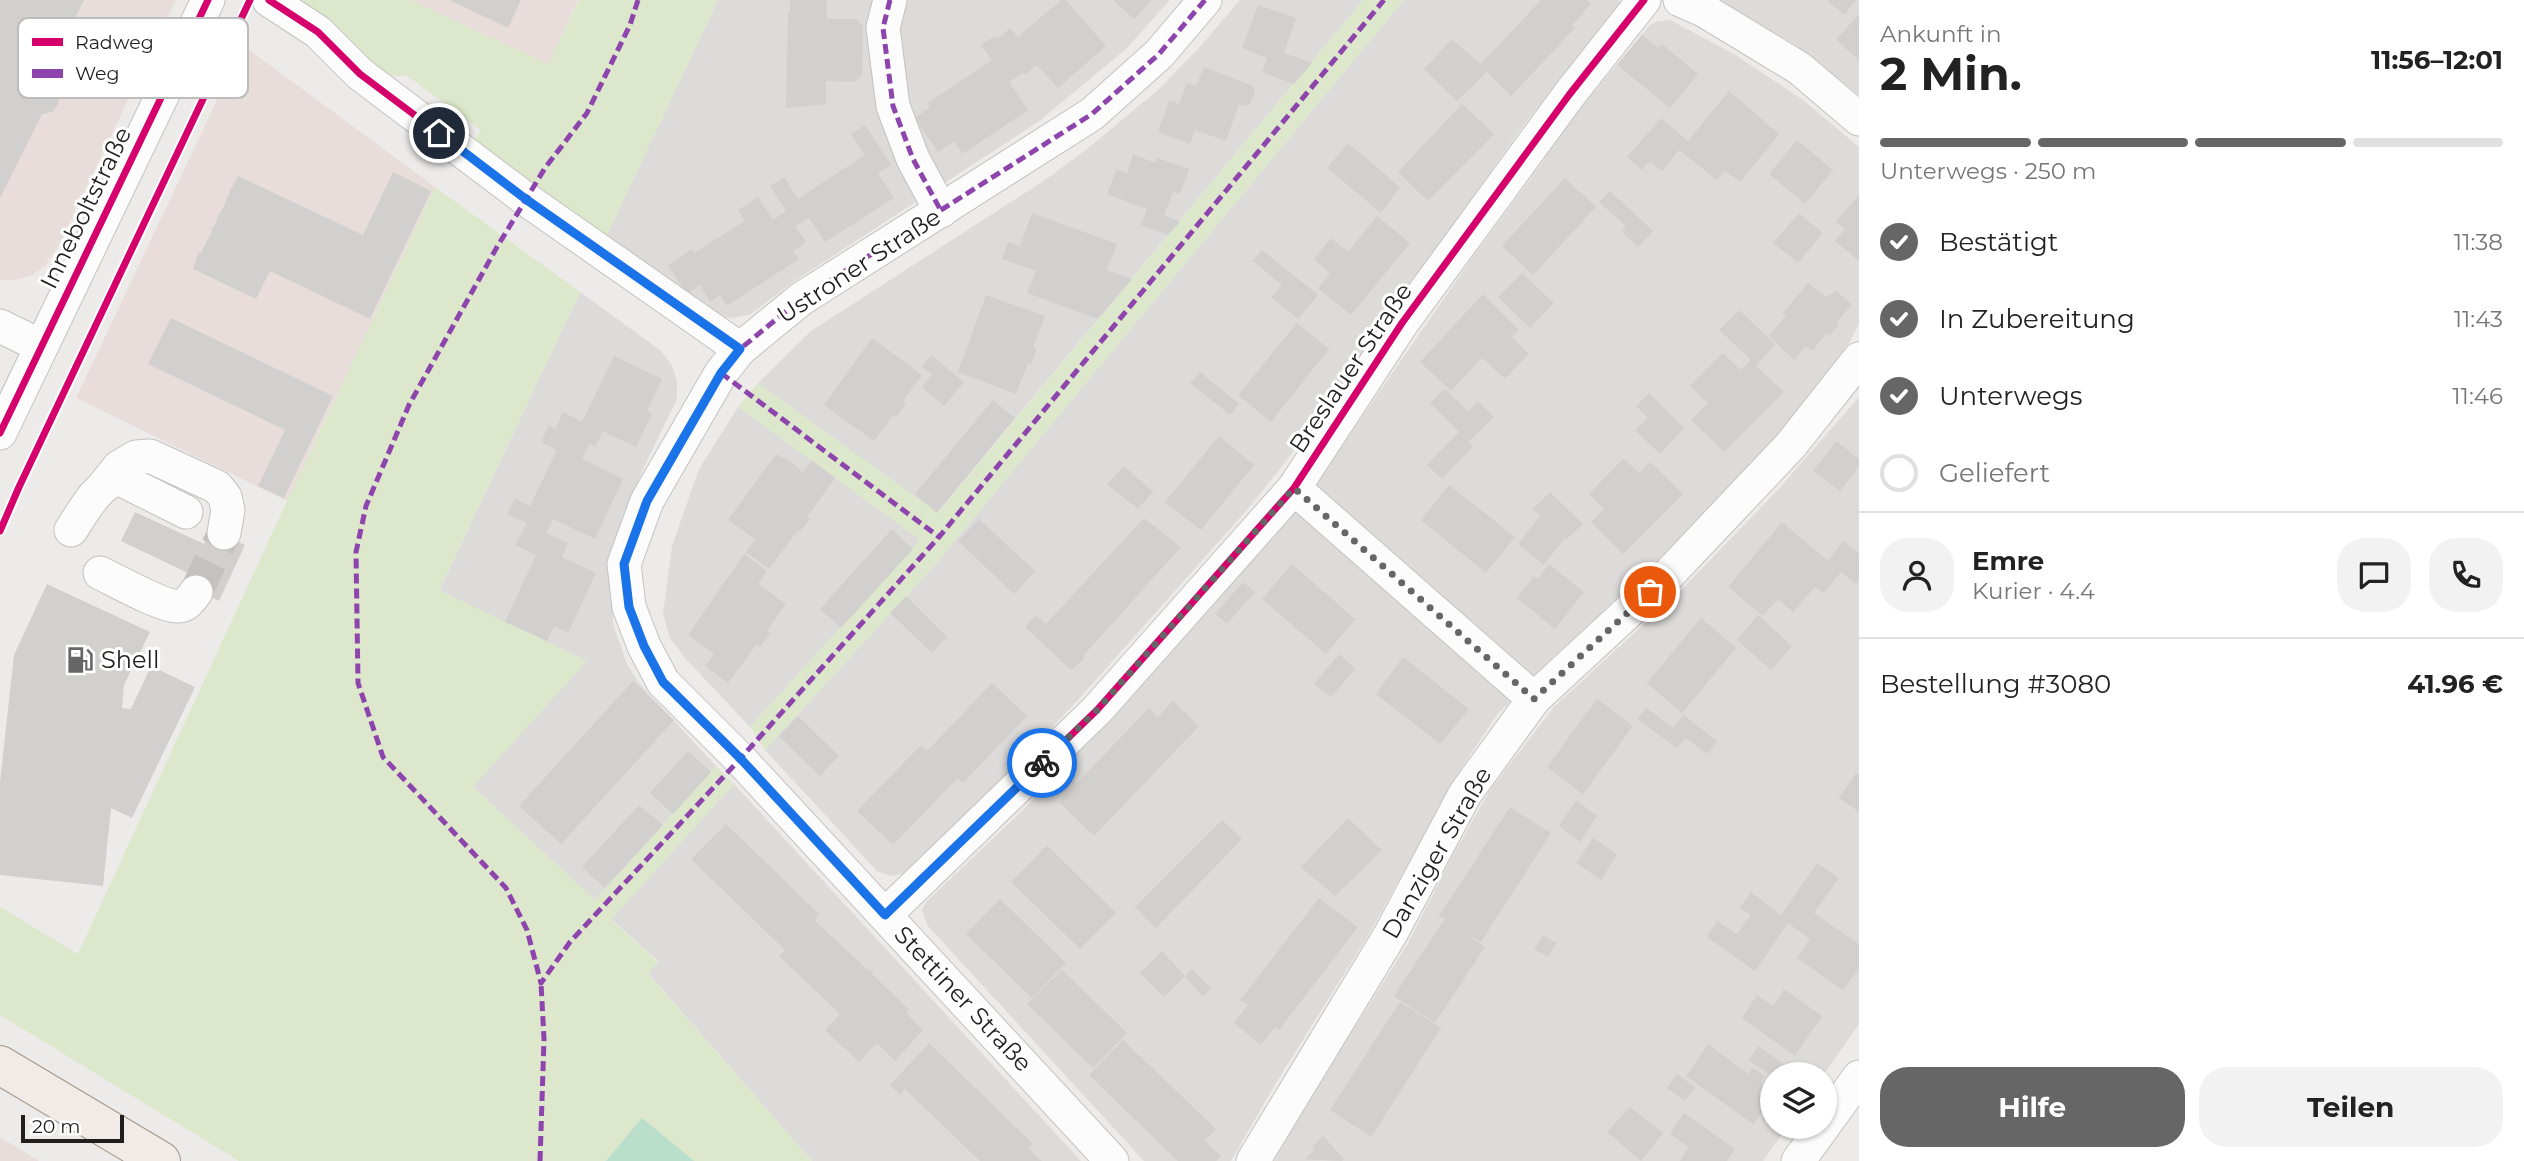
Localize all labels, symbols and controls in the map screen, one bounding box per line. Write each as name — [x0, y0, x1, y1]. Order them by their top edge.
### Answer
legend — [18, 18, 248, 98]
text: Ankunft in — [1880, 20, 2001, 48]
text: Radweg — [75, 31, 154, 54]
text: 11:56–12:01 — [2371, 44, 2503, 76]
text: 2 Min. — [1880, 45, 2022, 102]
text: Weg — [75, 62, 120, 85]
pin — [409, 103, 469, 163]
icon: home — [420, 114, 458, 152]
street label: Inneboltstraße — [34, 122, 137, 293]
text: Unterwegs · 250 m — [1880, 157, 2096, 185]
street label: Ustroner Straße — [771, 202, 946, 329]
icon: check — [1880, 223, 1918, 261]
text: Bestätigt — [1939, 226, 2058, 258]
text: 11:38 — [2454, 228, 2503, 256]
street label: Breslauer Straße — [1283, 277, 1418, 458]
icon: check — [1880, 300, 1918, 338]
text: In Zubereitung — [1939, 303, 2135, 335]
text: 11:43 — [2454, 305, 2503, 333]
icon: check — [1880, 377, 1918, 415]
text: Unterwegs — [1939, 380, 2082, 412]
text: 11:46 — [2452, 382, 2503, 410]
text: Geliefert — [1939, 457, 2050, 489]
button: person — [1880, 538, 1954, 612]
button: chat — [2337, 538, 2411, 612]
button: phone — [2429, 538, 2503, 612]
text: Emre — [1972, 545, 2044, 577]
pin — [1620, 562, 1680, 622]
icon: bag — [1631, 573, 1669, 611]
text: Kurier · 4.4 — [1972, 577, 2095, 605]
fuel station icon: Shell — [65, 645, 95, 675]
place label: Shell — [101, 645, 159, 674]
text: Bestellung #3080 — [1880, 668, 2111, 700]
text: 41.96 € — [2407, 668, 2503, 700]
courier — [1007, 728, 1077, 798]
icon: bike — [1023, 744, 1061, 782]
street label: Danziger Straße — [1376, 762, 1498, 944]
street label: Stettiner Straße — [888, 920, 1038, 1078]
map controls — [1760, 1062, 1837, 1139]
button: layers — [1760, 1062, 1837, 1139]
button: Hilfe — [1880, 1067, 2185, 1147]
button: Teilen — [2199, 1067, 2503, 1147]
scale bar — [21, 1112, 124, 1144]
text: 20 m — [32, 1115, 80, 1138]

